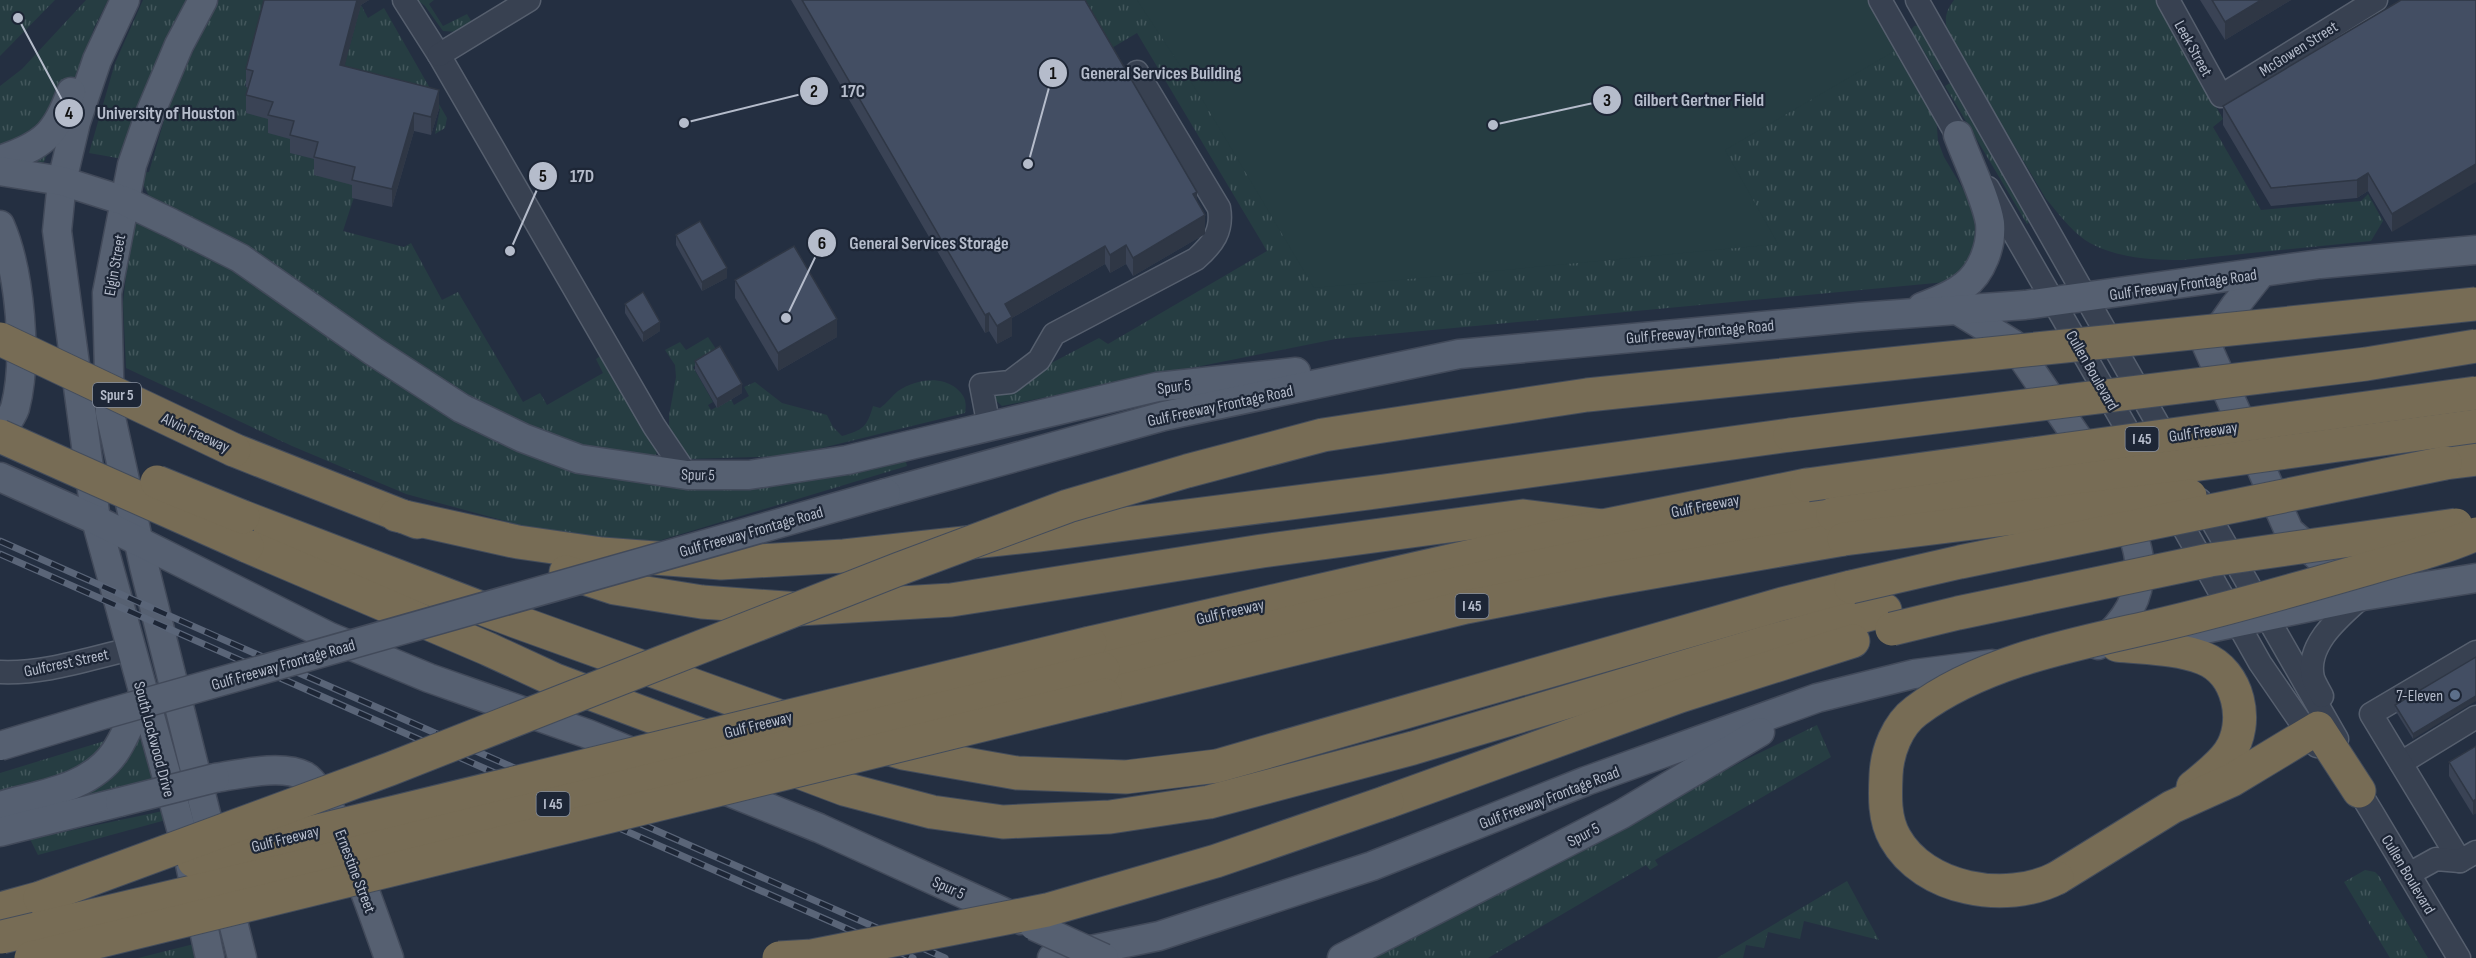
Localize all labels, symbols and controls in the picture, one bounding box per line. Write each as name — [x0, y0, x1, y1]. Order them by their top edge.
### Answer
street label: Leek Street — [2170, 17, 2216, 80]
street label: McGowen Street — [2256, 18, 2342, 81]
callout: General Services Building — [1038, 55, 1253, 91]
text: 1 — [1049, 63, 1057, 84]
text: General Services Building — [1081, 63, 1242, 84]
callout: 17C — [799, 73, 877, 109]
text: 2 — [810, 81, 818, 102]
text: 17C — [841, 81, 865, 102]
callout: Gilbert Gertner Field — [1592, 82, 1776, 118]
text: 3 — [1603, 90, 1611, 111]
text: Gilbert Gertner Field — [1634, 90, 1764, 111]
callout: University of Houston — [54, 95, 247, 131]
text: 4 — [65, 103, 74, 124]
text: University of Houston — [97, 103, 235, 124]
callout: 17D — [528, 158, 606, 194]
text: 5 — [539, 166, 547, 187]
text: 17D — [570, 166, 594, 187]
callout: General Services Storage — [807, 225, 1020, 261]
street label: Elgin Street — [101, 233, 130, 297]
text: 6 — [818, 233, 826, 254]
text: General Services Storage — [849, 233, 1009, 254]
street label: Gulf Freeway Frontage Road — [2108, 266, 2258, 305]
street label: Gulf Freeway Frontage Road — [1625, 317, 1775, 348]
street label: Cullen Boulevard — [2061, 327, 2122, 414]
street label: Spur 5 — [1156, 376, 1192, 399]
street label: Gulf Freeway Frontage Road — [1146, 382, 1295, 431]
road number: Spur 5 — [93, 383, 141, 407]
street label: Alvin Freeway — [157, 409, 232, 457]
street label: Gulf Freeway — [2168, 418, 2239, 447]
road number: I 45 — [2126, 427, 2158, 451]
street label: Spur 5 — [681, 465, 715, 486]
street label: Gulf Freeway — [1670, 491, 1741, 522]
street label: Gulf Freeway Frontage Road — [677, 503, 825, 562]
road number: I 45 — [1456, 594, 1488, 618]
street label: Gulf Freeway — [1195, 595, 1266, 629]
street label: Gulf Freeway Frontage Road — [209, 636, 357, 695]
street label: Gulfcrest Street — [22, 645, 110, 682]
street label: South Lockwood Drive — [129, 680, 178, 799]
place label: 7-Eleven — [2396, 687, 2443, 706]
marker: 7-Eleven — [2448, 688, 2462, 702]
street label: Gulf Freeway — [723, 708, 794, 743]
street label: Gulf Freeway Frontage Road — [1477, 763, 1622, 834]
road number: I 45 — [536, 792, 570, 816]
street label: Spur 5 — [1564, 819, 1603, 851]
street label: Gulf Freeway — [250, 822, 321, 857]
street label: Ernestine Street — [330, 827, 379, 916]
street label: Cullen Boulevard — [2377, 832, 2439, 918]
street label: Spur 5 — [929, 873, 968, 904]

